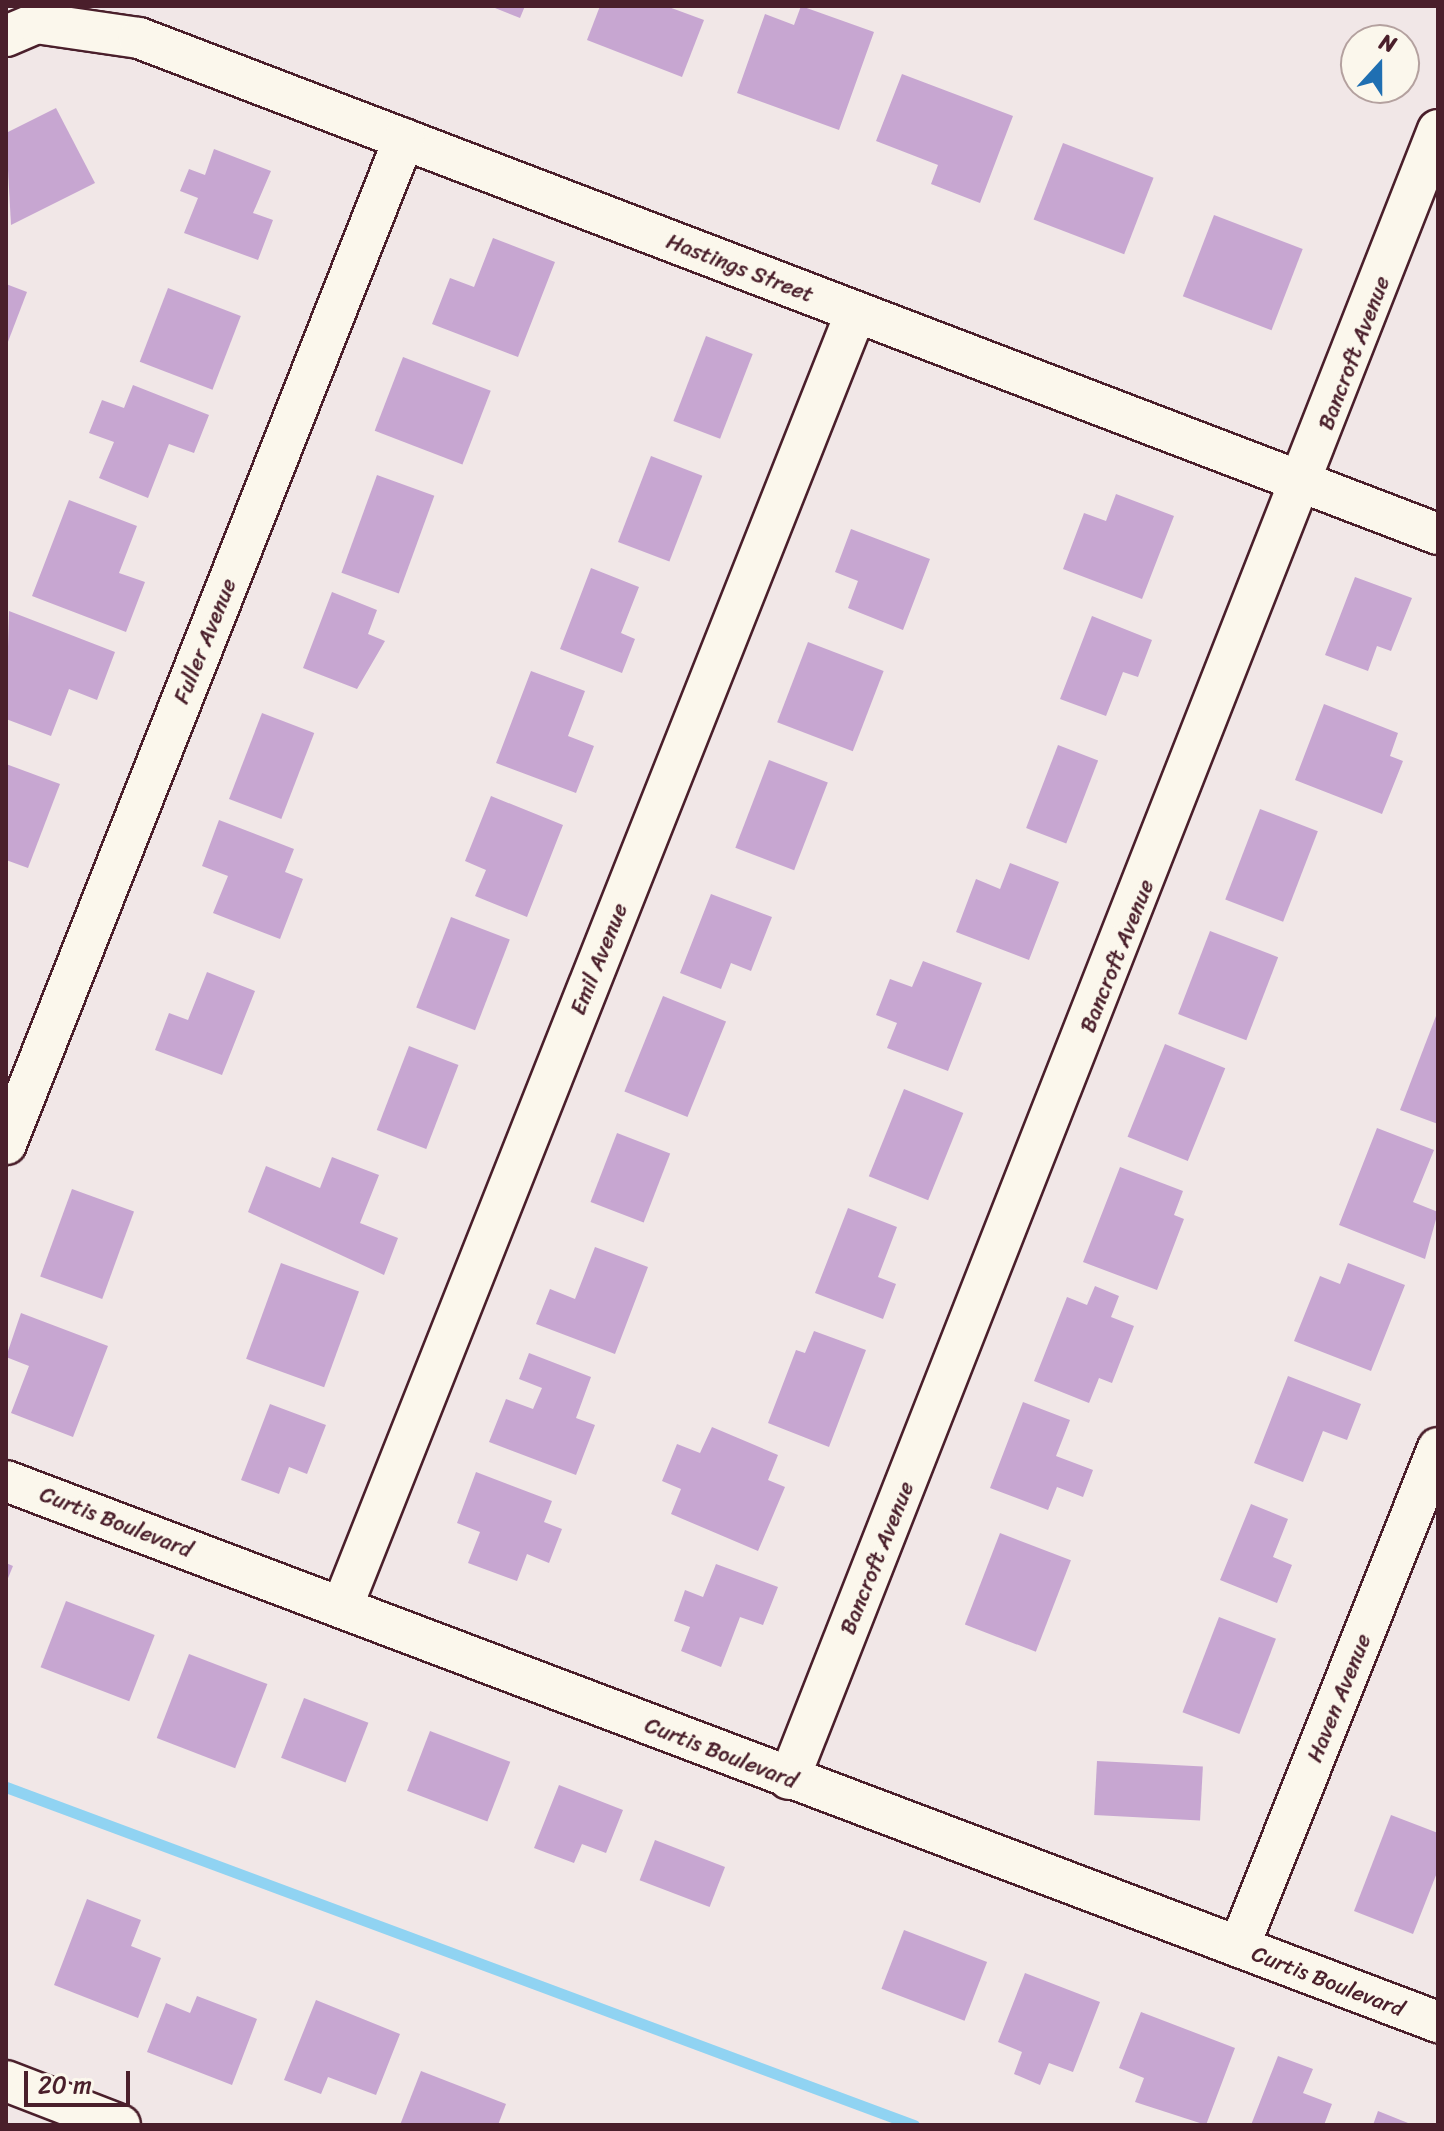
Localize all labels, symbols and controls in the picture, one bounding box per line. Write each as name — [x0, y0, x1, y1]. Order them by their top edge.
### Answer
text: N — [1374, 22, 1402, 64]
north arrow — [1340, 24, 1420, 104]
street label: Hastings Street — [663, 228, 817, 308]
street label: Bancroft Avenue — [1313, 272, 1395, 434]
street label: Fuller Avenue — [168, 575, 242, 707]
street label: Bancroft Avenue — [1074, 876, 1160, 1036]
street label: Emil Avenue — [565, 900, 633, 1018]
street label: Bancroft Avenue — [834, 1478, 920, 1638]
street label: Curtis Boulevard — [36, 1481, 196, 1563]
street label: Haven Avenue — [1301, 1630, 1377, 1766]
street label: Curtis Boulevard — [641, 1712, 801, 1794]
street label: Curtis Boulevard — [1248, 1940, 1408, 2022]
scale bar — [28, 2055, 134, 2105]
text: 20 m — [38, 2064, 92, 2106]

